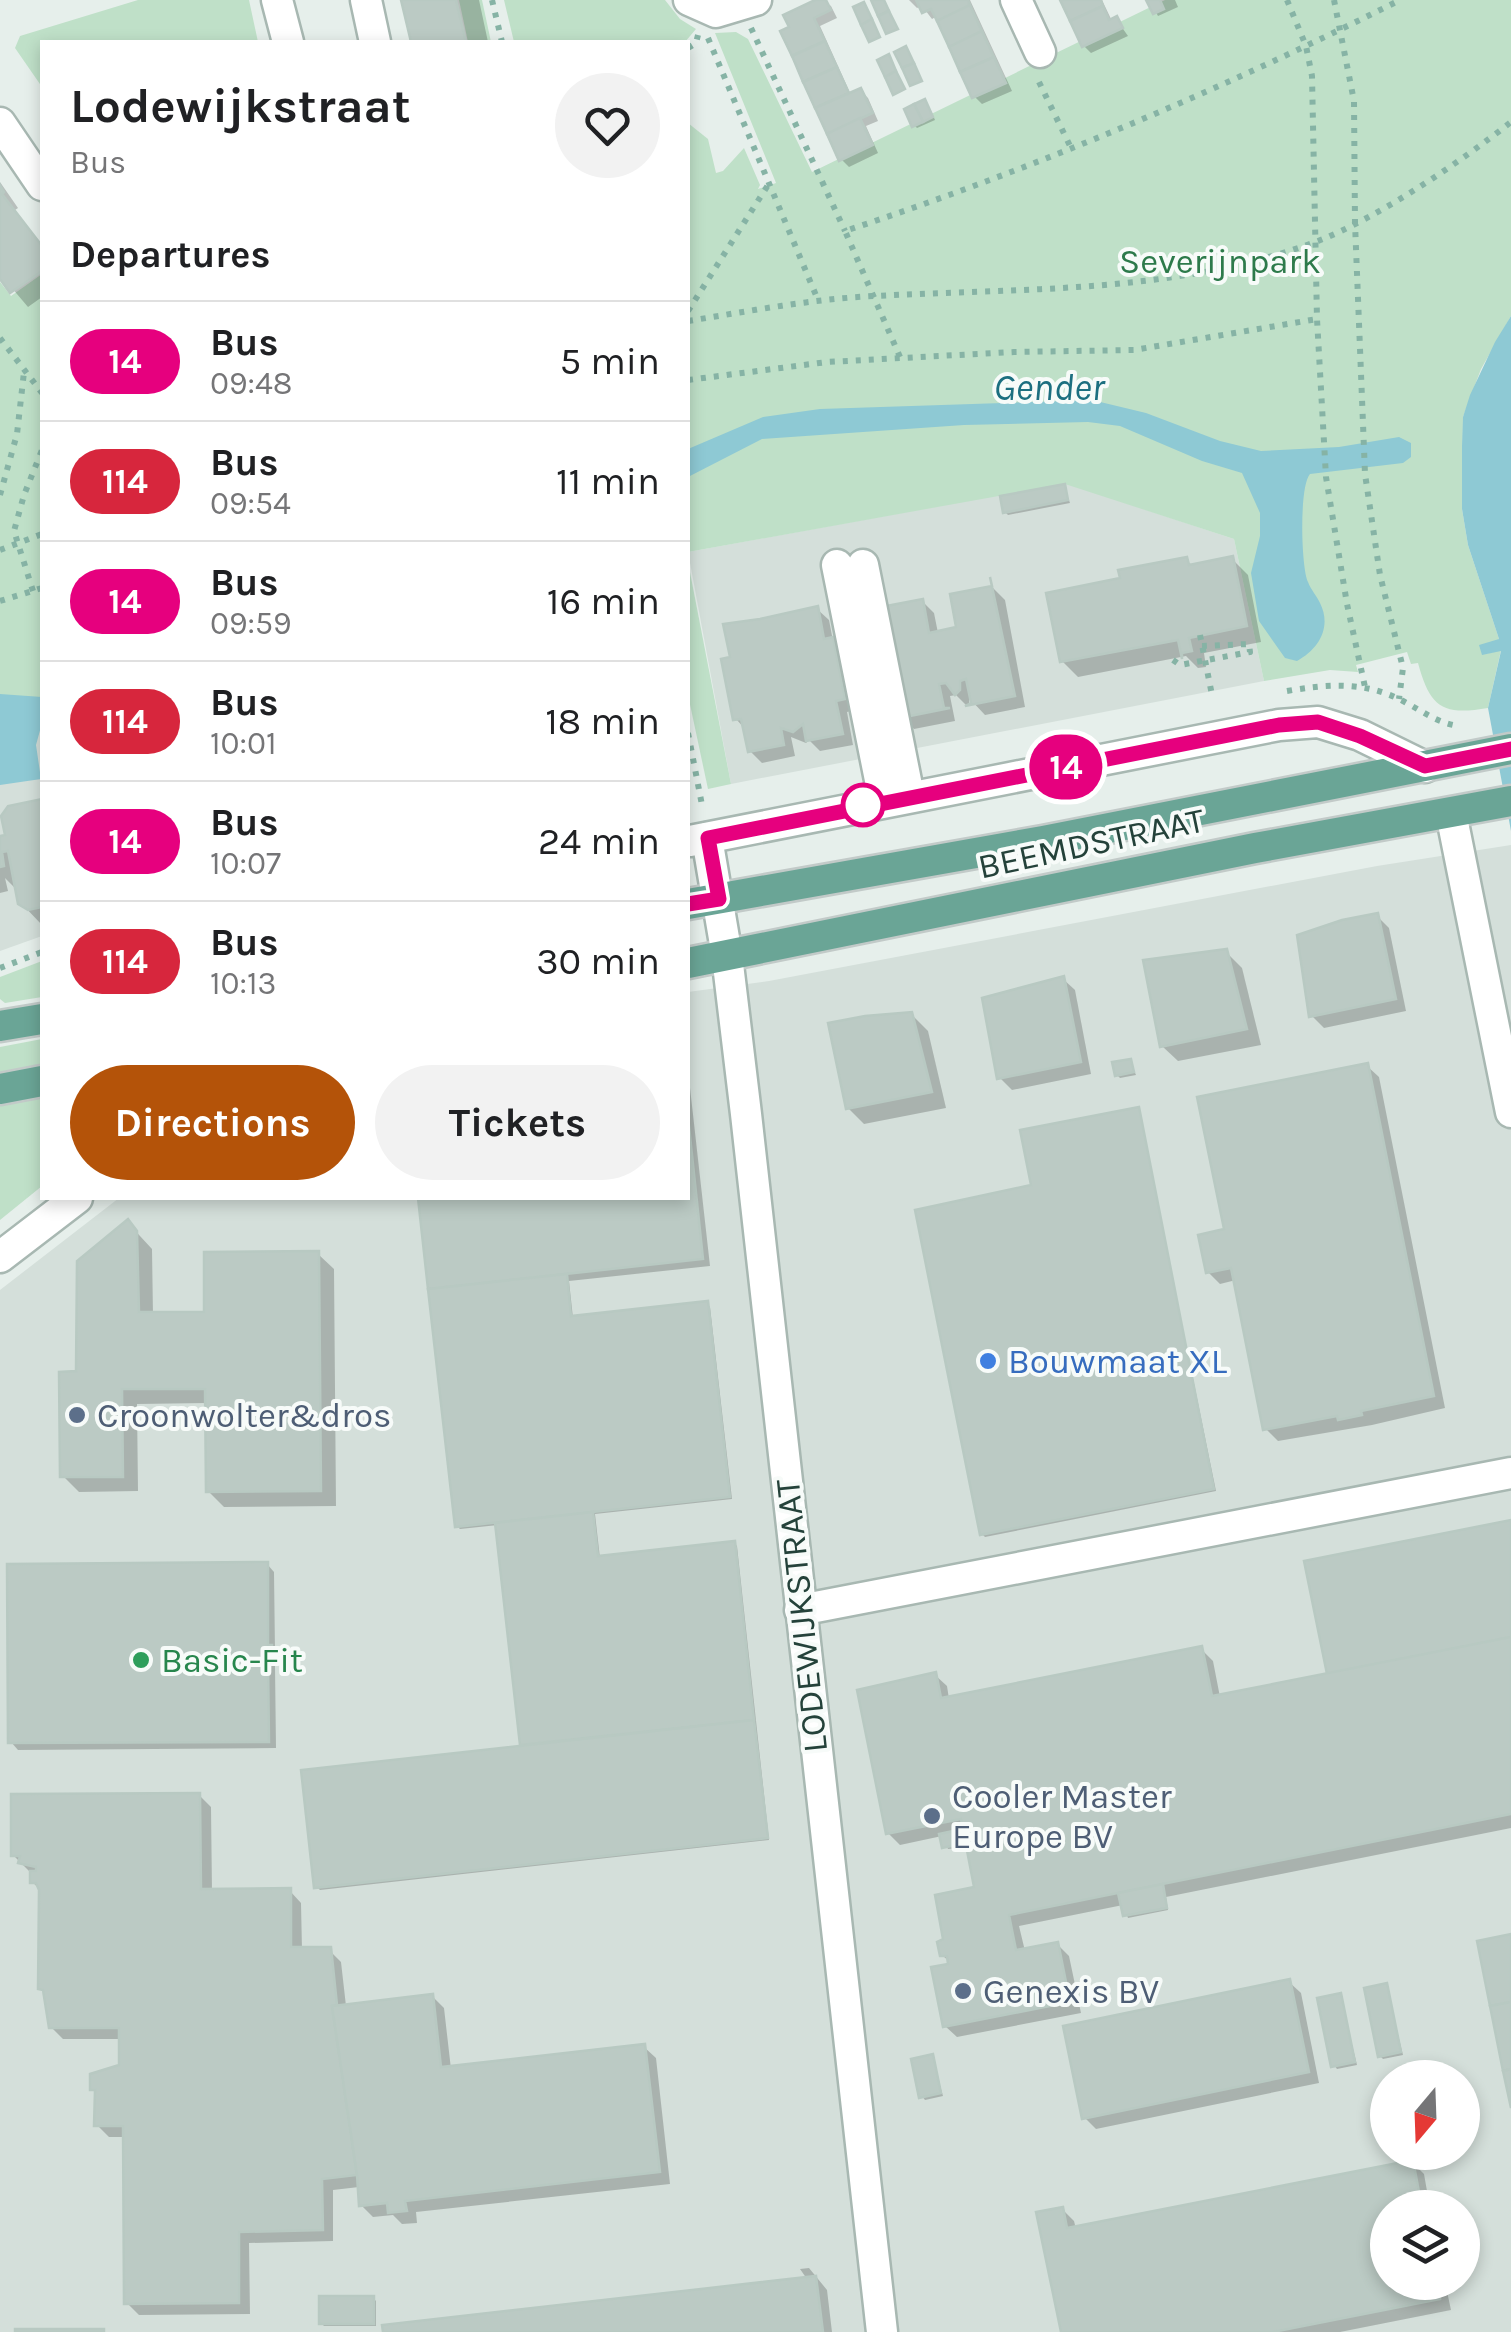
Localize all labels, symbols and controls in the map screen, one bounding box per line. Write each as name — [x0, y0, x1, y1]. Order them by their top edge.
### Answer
button: heart — [555, 73, 660, 178]
text: Lodewijkstraat — [70, 78, 411, 134]
text: Bus — [70, 144, 126, 181]
text: Departures — [70, 232, 270, 277]
park label: Severijnpark — [1119, 241, 1321, 282]
text: Bus — [210, 320, 279, 365]
text: 5 min — [560, 339, 660, 384]
text: 14 — [108, 341, 142, 382]
text: 09:48 — [210, 365, 292, 402]
water label: Gender — [993, 365, 1107, 410]
text: Bus — [210, 440, 279, 485]
text: 11 min — [556, 459, 660, 504]
text: 114 — [102, 461, 148, 502]
text: 09:54 — [210, 485, 291, 522]
text: Bus — [210, 560, 279, 605]
text: 16 min — [547, 579, 660, 624]
text: 14 — [108, 581, 142, 622]
text: 09:59 — [210, 605, 292, 642]
text: Bus — [210, 680, 279, 725]
text: 18 min — [545, 699, 660, 744]
text: 114 — [102, 701, 148, 742]
text: 10:01 — [210, 725, 277, 762]
line badge: 14 — [1021, 734, 1111, 800]
text: 14 — [1049, 747, 1083, 788]
unlabelled marker — [842, 784, 884, 826]
street label: BEEMDSTRAAT — [974, 799, 1208, 887]
text: Bus — [210, 800, 279, 845]
text: 24 min — [538, 819, 660, 864]
text: 14 — [108, 821, 142, 862]
text: 10:07 — [210, 845, 281, 882]
text: Bus — [210, 920, 279, 965]
text: 30 min — [536, 939, 660, 984]
text: 114 — [102, 941, 148, 982]
text: 10:13 — [210, 965, 276, 1002]
button: Directions — [70, 1065, 355, 1180]
button: Tickets — [375, 1065, 660, 1180]
place label: Bouwmaat XL — [1008, 1341, 1228, 1382]
marker: Bouwmaat XL — [977, 1350, 999, 1372]
place label: Croonwolter&dros — [97, 1395, 391, 1436]
marker: Croonwolter&dros — [66, 1404, 88, 1426]
street label: LODEWIJKSTRAAT — [767, 1477, 836, 1755]
place label: Basic-Fit — [161, 1640, 303, 1681]
marker: Basic-Fit — [130, 1649, 152, 1671]
place label: Cooler Master Europe BV — [952, 1776, 1172, 1857]
marker: Cooler Master Europe BV — [921, 1805, 943, 1827]
place label: Genexis BV — [983, 1971, 1159, 2012]
marker: Genexis BV — [952, 1980, 974, 2002]
north arrow — [1370, 2060, 1480, 2170]
map controls — [1370, 2060, 1480, 2300]
button: layers — [1370, 2190, 1480, 2300]

